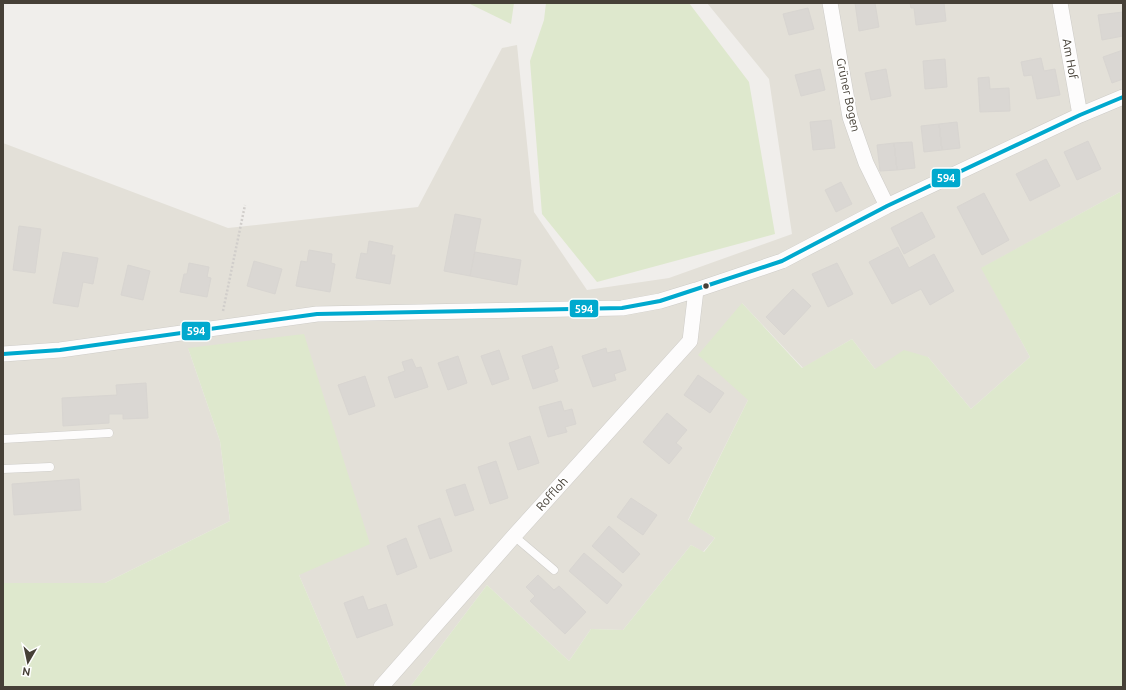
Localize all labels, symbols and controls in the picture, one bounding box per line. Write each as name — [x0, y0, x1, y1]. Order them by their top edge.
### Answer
street label: Am Hof — [1061, 38, 1081, 81]
street label: Grüner Bogen — [834, 57, 863, 133]
line badge: 594 — [931, 168, 961, 188]
text: 594 — [937, 172, 955, 184]
unlabelled marker — [701, 281, 711, 291]
line badge: 594 — [569, 299, 599, 318]
text: 594 — [575, 303, 593, 315]
line badge: 594 — [181, 321, 211, 341]
text: 594 — [187, 325, 205, 337]
street label: Roffloh — [533, 474, 570, 513]
north arrow — [8, 642, 48, 682]
text: N — [21, 665, 31, 678]

